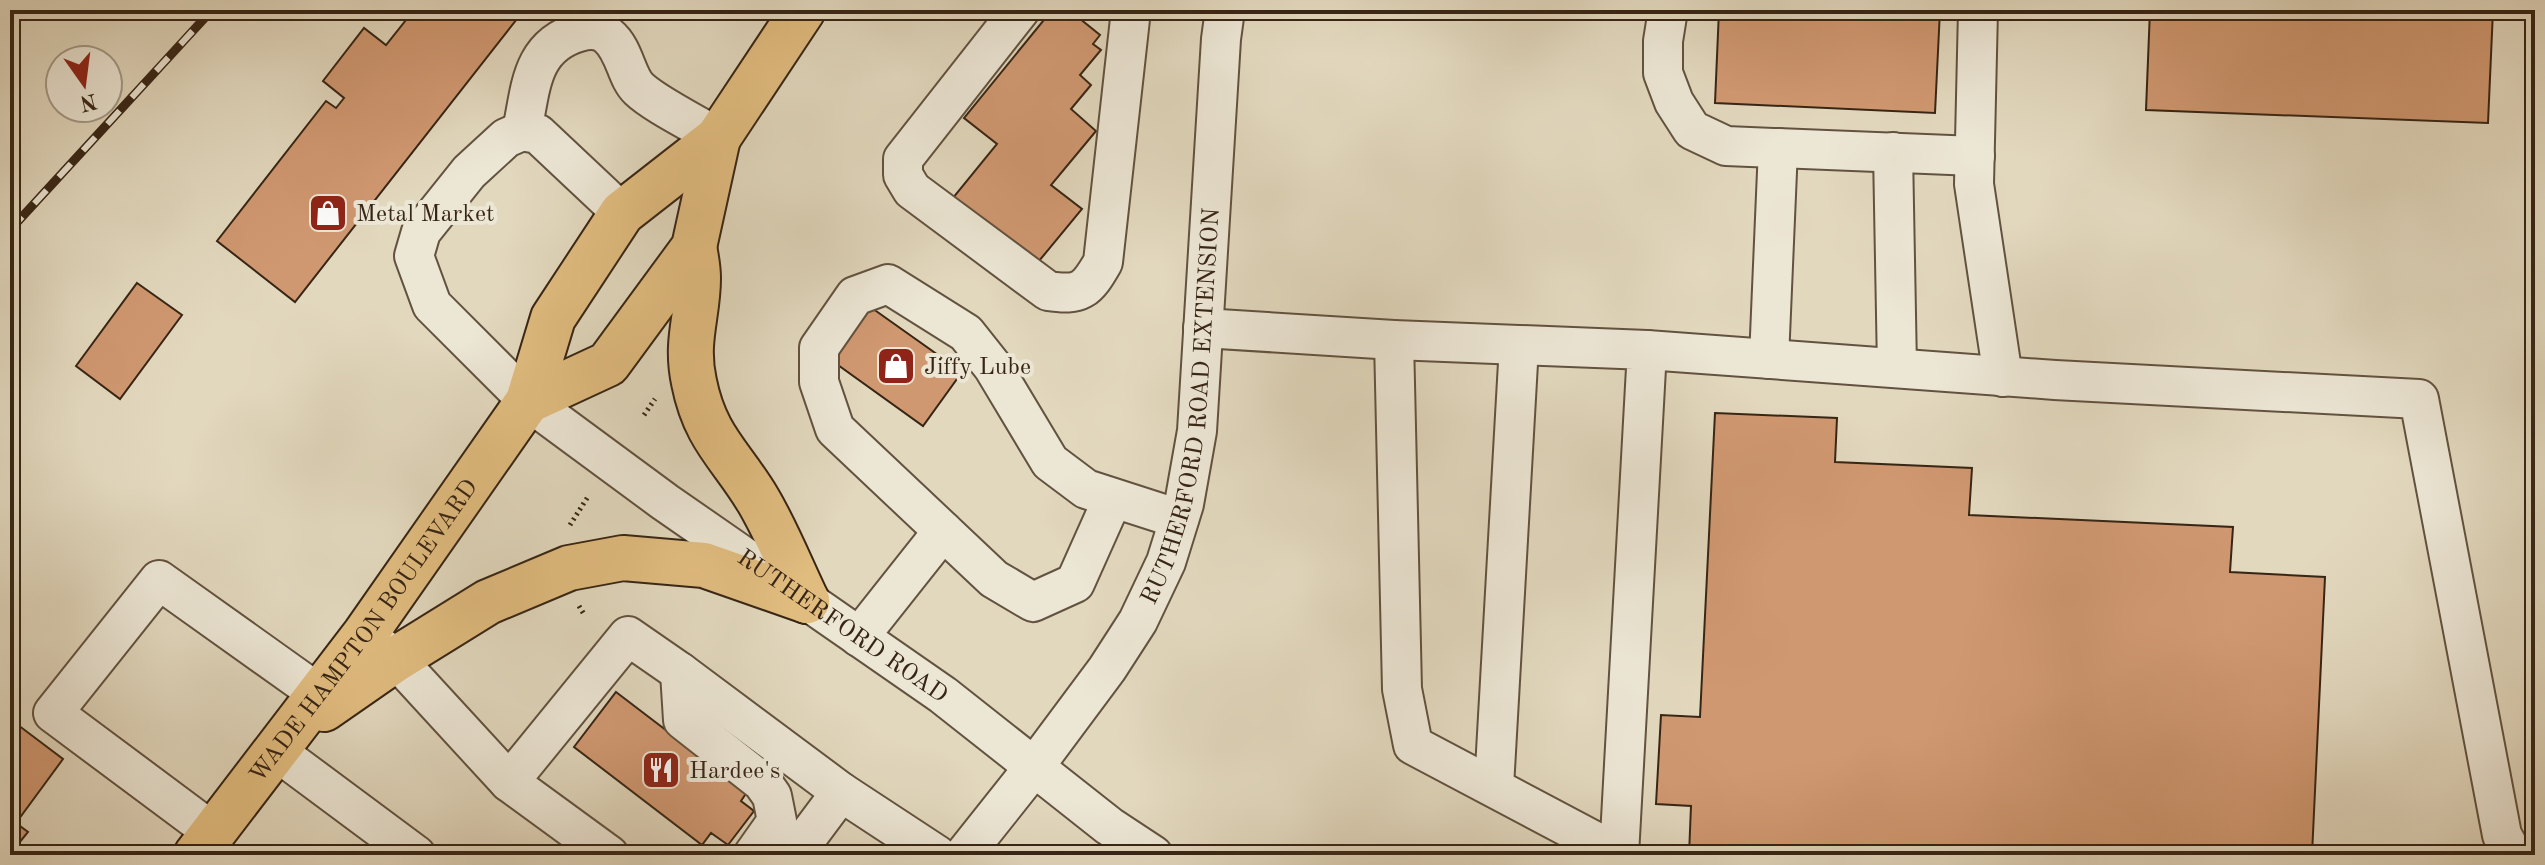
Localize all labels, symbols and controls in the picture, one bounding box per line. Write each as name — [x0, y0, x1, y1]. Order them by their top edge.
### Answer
north arrow — [44, 44, 124, 124]
text: N — [77, 89, 99, 114]
shop icon: Metal Market — [307, 192, 349, 234]
place label: Metal Market — [356, 203, 494, 227]
street label: RUTHERFORD ROAD EXTENSION — [1138, 207, 1225, 608]
shop icon: Jiffy Lube — [875, 345, 917, 387]
place label: Jiffy Lube — [924, 356, 1031, 380]
street label: WADE HAMPTON BOULEVARD — [246, 476, 483, 788]
street label: RUTHERFORD ROAD — [732, 546, 951, 708]
restaurant icon: Hardee's — [640, 749, 682, 791]
place label: Hardee's — [689, 760, 780, 784]

